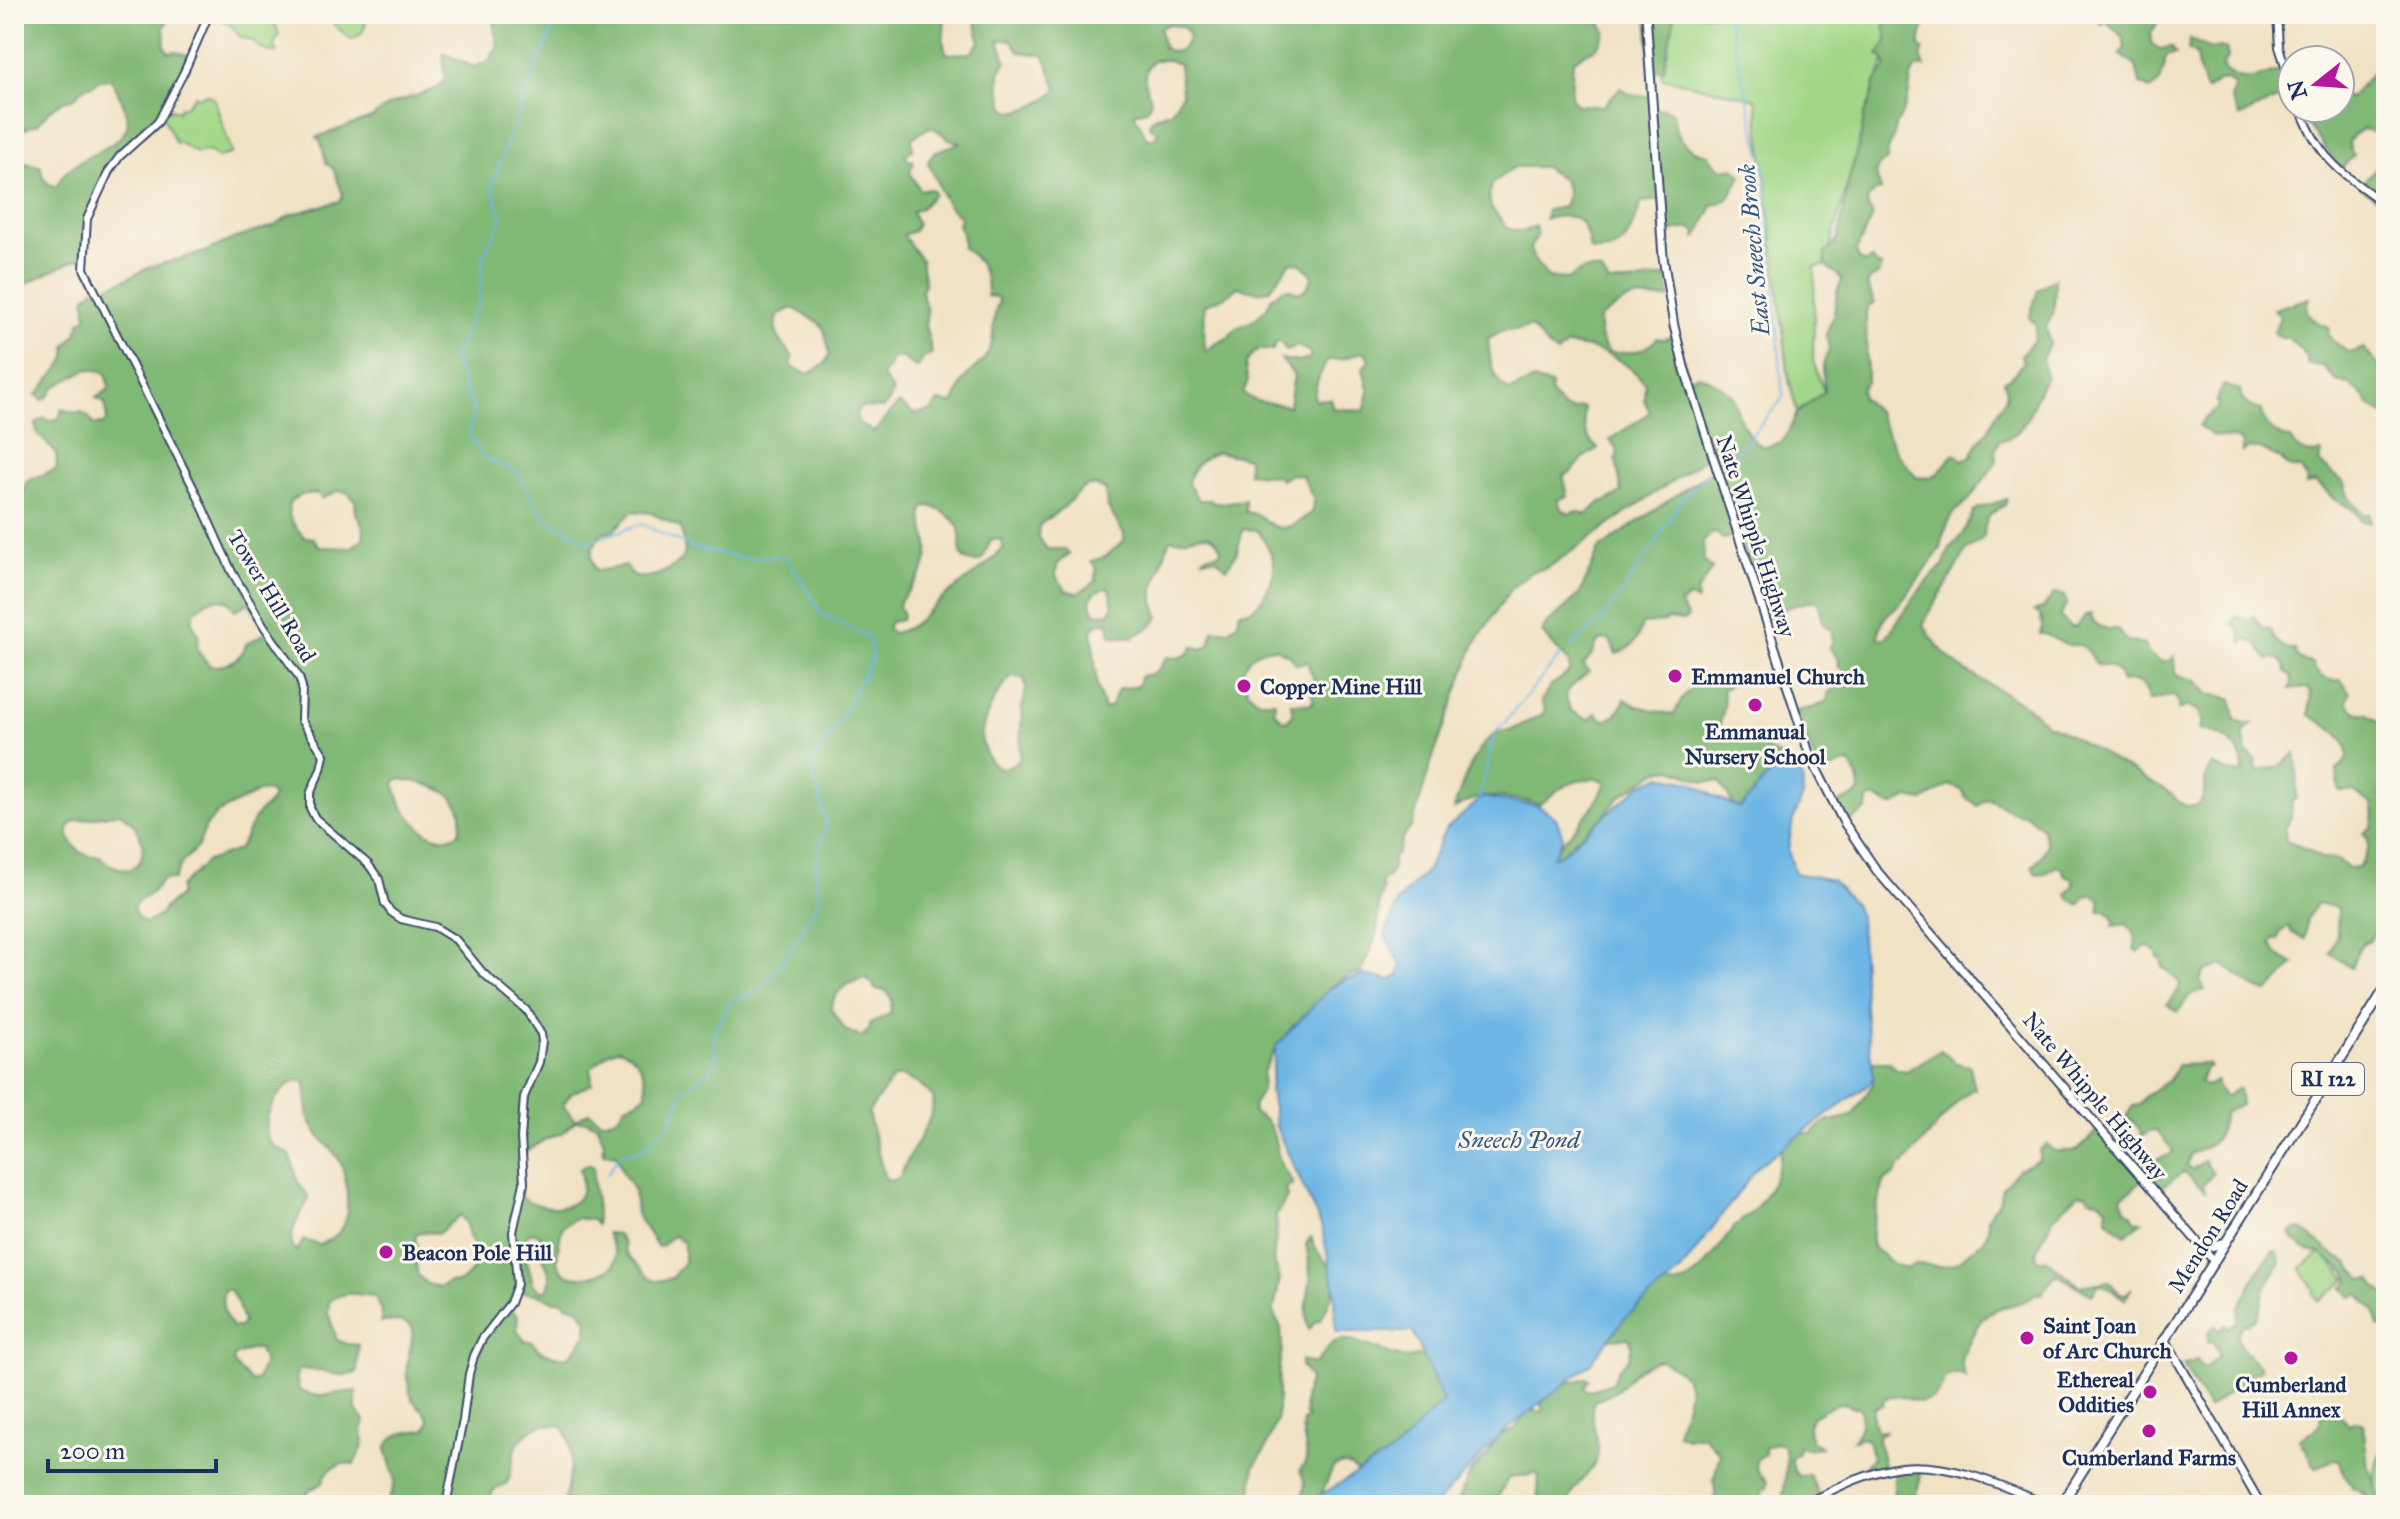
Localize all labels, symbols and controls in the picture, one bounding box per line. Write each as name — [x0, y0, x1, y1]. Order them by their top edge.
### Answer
north arrow — [2276, 44, 2356, 124]
text: N — [2282, 77, 2313, 103]
water label: East Sneech Brook — [1732, 163, 1777, 338]
street label: Nate Whipple Highway — [1711, 431, 1802, 641]
street label: Tower Hill Road — [222, 525, 322, 667]
place label: Emmanuel Church — [1691, 663, 1866, 690]
marker: Emmanuel Church — [1666, 667, 1684, 685]
place label: Copper Mine Hill — [1260, 673, 1423, 700]
marker: Copper Mine Hill — [1235, 677, 1253, 695]
marker: Emmanual Nursery School — [1746, 696, 1764, 714]
place label: Emmanual Nursery School — [1684, 718, 1827, 770]
street label: Nate Whipple Highway — [2017, 1006, 2174, 1186]
road number: RI 122 — [2292, 1063, 2364, 1095]
water label: Sneech Pond — [1457, 1125, 1581, 1155]
street label: Mendon Road — [2162, 1174, 2254, 1298]
place label: Beacon Pole Hill — [402, 1239, 553, 1266]
marker: Beacon Pole Hill — [377, 1243, 395, 1261]
place label: Saint Joan of Arc Church — [2043, 1312, 2173, 1364]
marker: Saint Joan of Arc Church — [2018, 1329, 2036, 1347]
marker: Cumberland Hill Annex — [2282, 1349, 2300, 1367]
place label: Ethereal Oddities — [2057, 1366, 2135, 1418]
place label: Cumberland Hill Annex — [2235, 1371, 2348, 1423]
marker: Ethereal Oddities — [2141, 1383, 2159, 1401]
marker: Cumberland Farms — [2140, 1422, 2158, 1440]
scale bar — [48, 1423, 216, 1473]
text: 200 m — [60, 1436, 125, 1466]
place label: Cumberland Farms — [2062, 1444, 2236, 1471]

